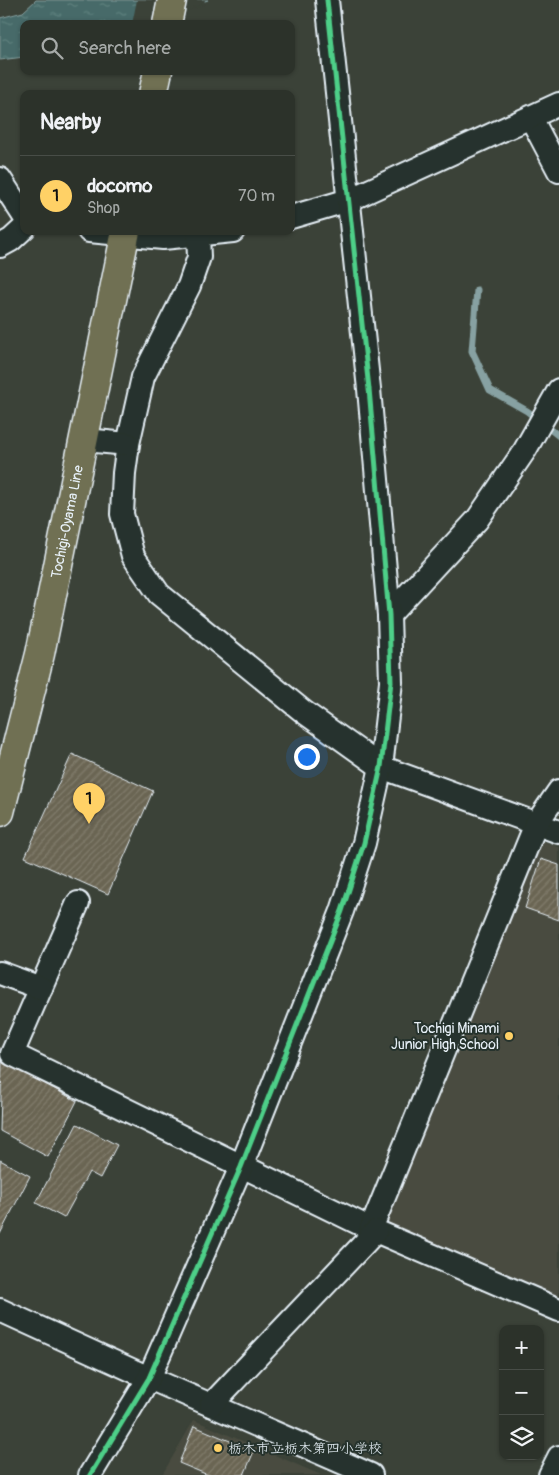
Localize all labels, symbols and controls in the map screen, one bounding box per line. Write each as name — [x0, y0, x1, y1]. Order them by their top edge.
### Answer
search box — [20, 20, 295, 75]
icon: search — [38, 34, 66, 62]
text: Search here — [78, 36, 171, 60]
text: Nearby — [40, 109, 101, 136]
text: docomo — [87, 174, 153, 198]
text: 1 — [53, 186, 59, 206]
text: 70 m — [238, 186, 275, 206]
text: Shop — [87, 198, 120, 218]
street label: Tochigi-Oyama Line — [48, 464, 87, 580]
your location — [294, 744, 320, 770]
pin: 1 — [73, 783, 105, 824]
place label: Tochigi Minami Junior High School — [391, 1020, 499, 1053]
marker: Tochigi Minami Junior High School — [503, 1030, 515, 1042]
map controls — [499, 1325, 544, 1460]
button: + — [499, 1325, 544, 1370]
button: − — [499, 1370, 544, 1415]
button: layers — [499, 1415, 544, 1460]
place label: 栃木市立栃木第四小学校 — [228, 1440, 382, 1457]
marker: 栃木市立栃木第四小学校 — [212, 1442, 224, 1454]

